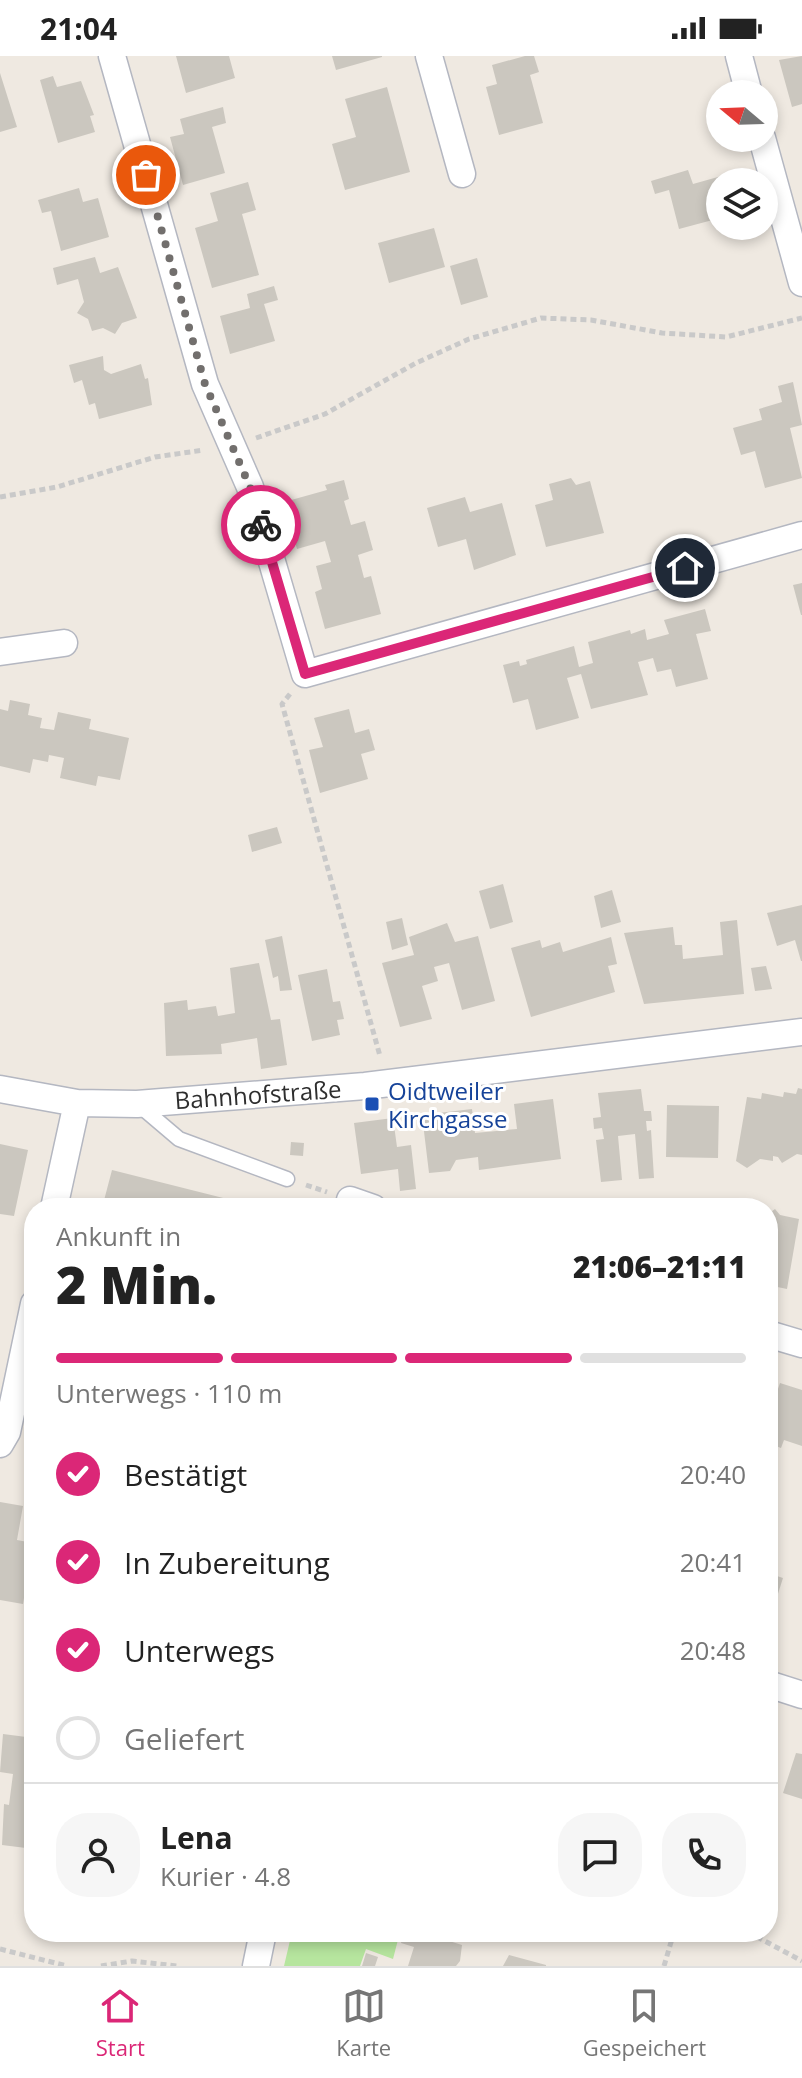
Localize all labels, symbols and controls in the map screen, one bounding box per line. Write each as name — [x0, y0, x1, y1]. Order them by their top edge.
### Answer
text: 21:04 — [40, 8, 117, 49]
north arrow — [706, 80, 778, 152]
map controls — [706, 80, 778, 240]
pin — [112, 141, 180, 209]
icon: bag — [124, 153, 168, 197]
button: layers — [706, 168, 778, 240]
courier — [221, 485, 301, 565]
icon: bike — [239, 503, 283, 547]
pin — [651, 534, 719, 602]
icon: home — [663, 546, 707, 590]
street label: Bahnhofstraße — [174, 1072, 342, 1116]
place label: Oidtweiler Kirchgasse — [388, 1074, 508, 1135]
marker: Oidtweiler Kirchgasse — [363, 1095, 381, 1113]
text: Ankunft in — [56, 1218, 181, 1254]
text: 21:06–21:11 — [573, 1246, 746, 1287]
text: 2 Min. — [56, 1248, 217, 1319]
text: Unterwegs · 110 m — [56, 1375, 282, 1411]
icon: check — [56, 1452, 100, 1496]
text: Bestätigt — [124, 1454, 247, 1495]
text: 20:40 — [680, 1456, 746, 1492]
icon: check — [56, 1540, 100, 1584]
text: In Zubereitung — [124, 1542, 330, 1583]
text: 20:41 — [680, 1544, 746, 1580]
icon: check — [56, 1628, 100, 1672]
text: Unterwegs — [124, 1630, 275, 1671]
text: 20:48 — [680, 1632, 746, 1668]
text: Geliefert — [124, 1718, 245, 1759]
button: person — [56, 1813, 140, 1897]
button: chat — [558, 1813, 642, 1897]
button: phone — [662, 1813, 746, 1897]
text: Lena — [160, 1817, 233, 1858]
text: Kurier · 4.8 — [160, 1858, 291, 1894]
tab: Start — [96, 1984, 145, 2062]
tab: Karte — [336, 1984, 391, 2062]
tab: Gespeichert — [583, 1984, 706, 2062]

